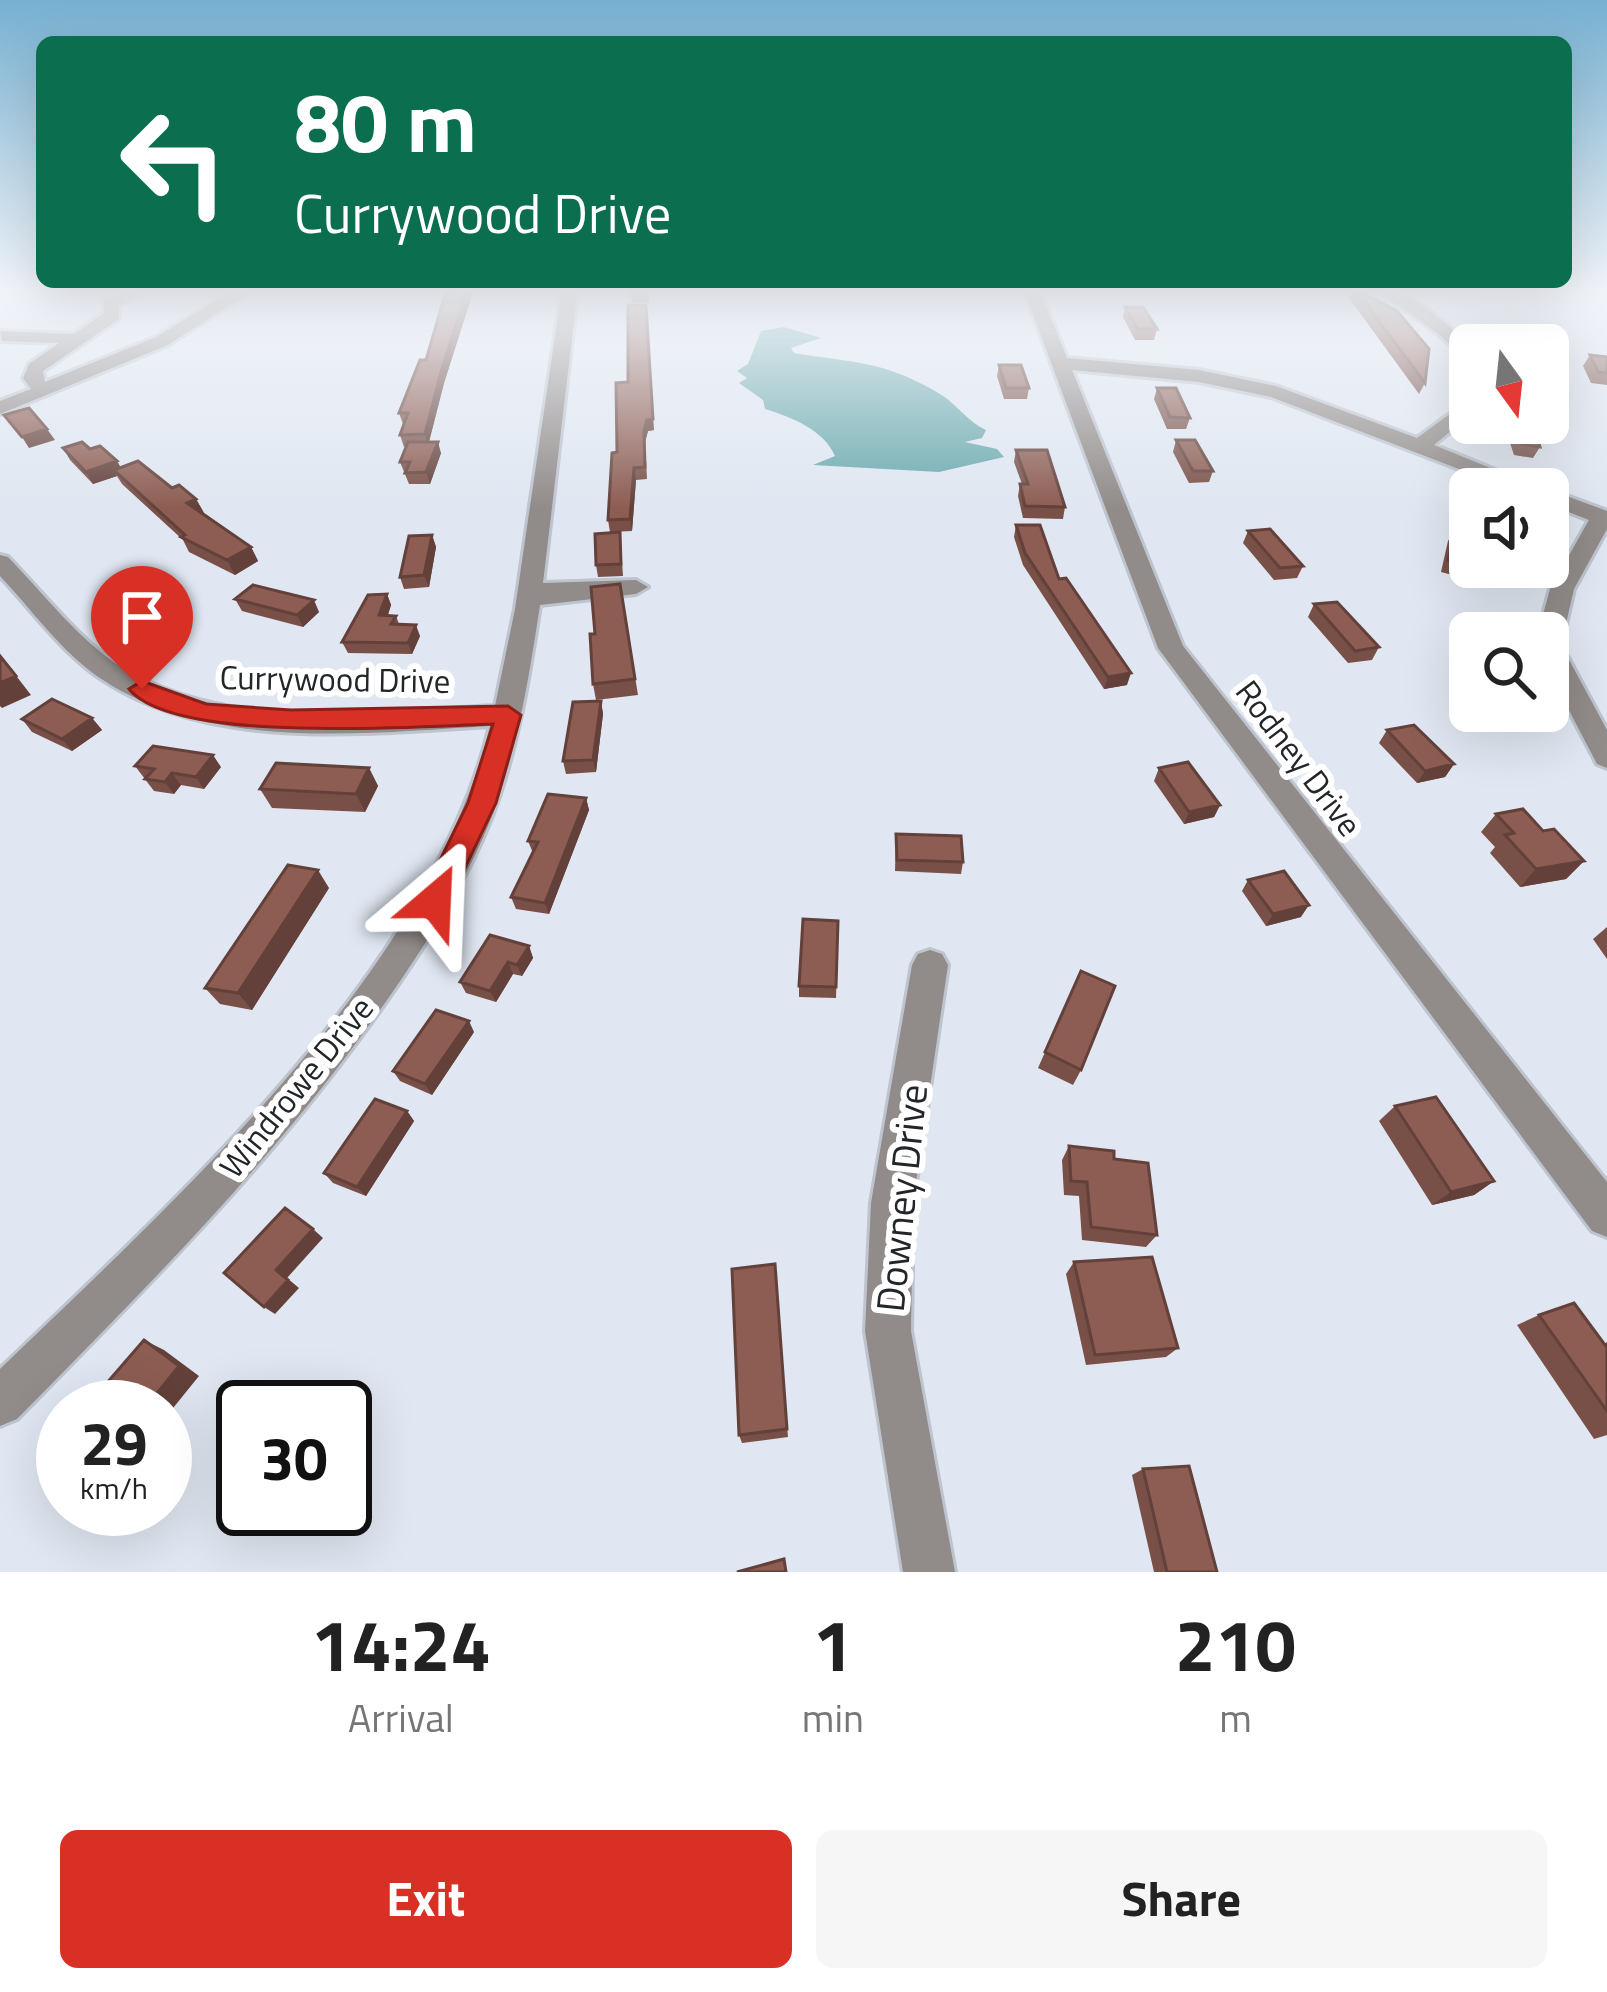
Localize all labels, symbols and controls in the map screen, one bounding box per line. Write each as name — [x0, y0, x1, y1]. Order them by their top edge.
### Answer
text: 80 m — [294, 57, 477, 185]
icon: left — [96, 84, 252, 240]
text: Currywood Drive — [294, 172, 671, 254]
north arrow — [1449, 324, 1569, 444]
map controls — [1449, 324, 1569, 732]
button: sound — [1449, 468, 1569, 588]
pin — [91, 566, 193, 689]
icon: arrive — [109, 584, 175, 650]
button: search — [1449, 612, 1569, 732]
street label: Currywood Drive — [219, 652, 451, 706]
street label: Rodney Drive — [1224, 669, 1374, 847]
position arrow — [372, 838, 498, 964]
street label: Windrowe Drive — [207, 985, 385, 1189]
street label: Downey Drive — [860, 1081, 942, 1315]
speed limit sign: 30 — [216, 1380, 372, 1536]
text: 29 — [80, 1397, 148, 1488]
text: km/h — [80, 1465, 148, 1511]
text: 14:24 — [311, 1589, 491, 1699]
text: 1 — [813, 1589, 853, 1699]
text: 210 — [1175, 1589, 1296, 1699]
text: Arrival — [348, 1688, 454, 1747]
text: min — [802, 1688, 864, 1747]
text: m — [1219, 1688, 1252, 1747]
button: Exit — [60, 1830, 792, 1968]
button: Share — [816, 1830, 1547, 1968]

